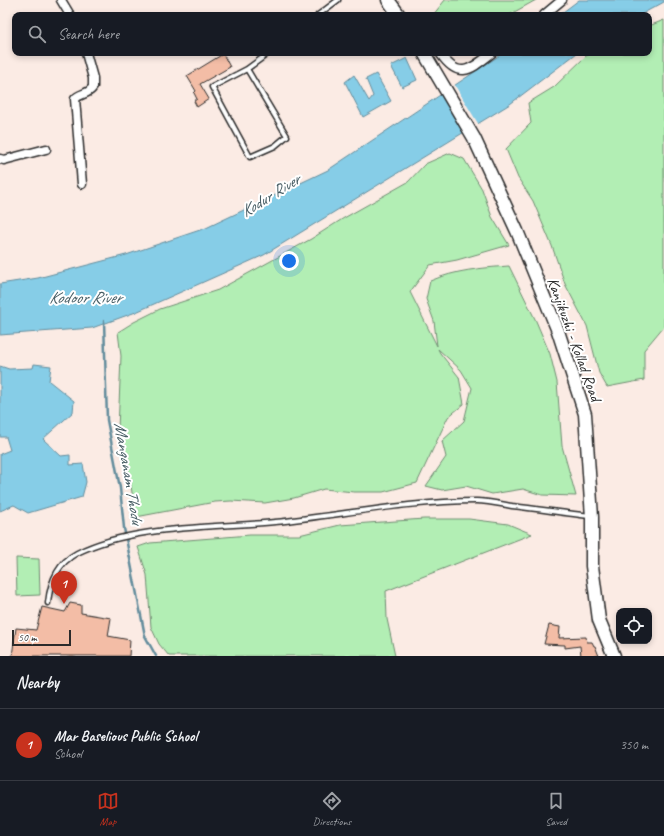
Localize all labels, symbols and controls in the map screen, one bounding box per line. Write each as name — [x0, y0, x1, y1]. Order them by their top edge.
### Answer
search box — [12, 12, 652, 56]
icon: search — [26, 23, 48, 45]
text: Search here — [58, 25, 119, 44]
water label: Kodur River — [237, 168, 306, 222]
your location — [279, 251, 299, 271]
street label: Kanjikuzhi - Kollad Road — [542, 275, 607, 406]
water label: Kodoor River — [49, 287, 124, 308]
water label: Manganam Thodu — [109, 421, 148, 528]
pin: 1 — [51, 571, 77, 604]
map controls — [616, 608, 652, 644]
button: locate — [616, 608, 652, 644]
scale bar — [12, 628, 71, 647]
text: 50 m — [18, 630, 37, 644]
text: Nearby — [16, 672, 59, 693]
text: Mar Baselious Public School — [54, 727, 197, 746]
text: 1 — [26, 737, 32, 753]
text: 350 m — [620, 737, 648, 753]
text: School — [54, 746, 82, 762]
tab: Map — [97, 790, 119, 828]
tab: Directions — [313, 790, 351, 828]
tab: Saved — [545, 790, 567, 828]

